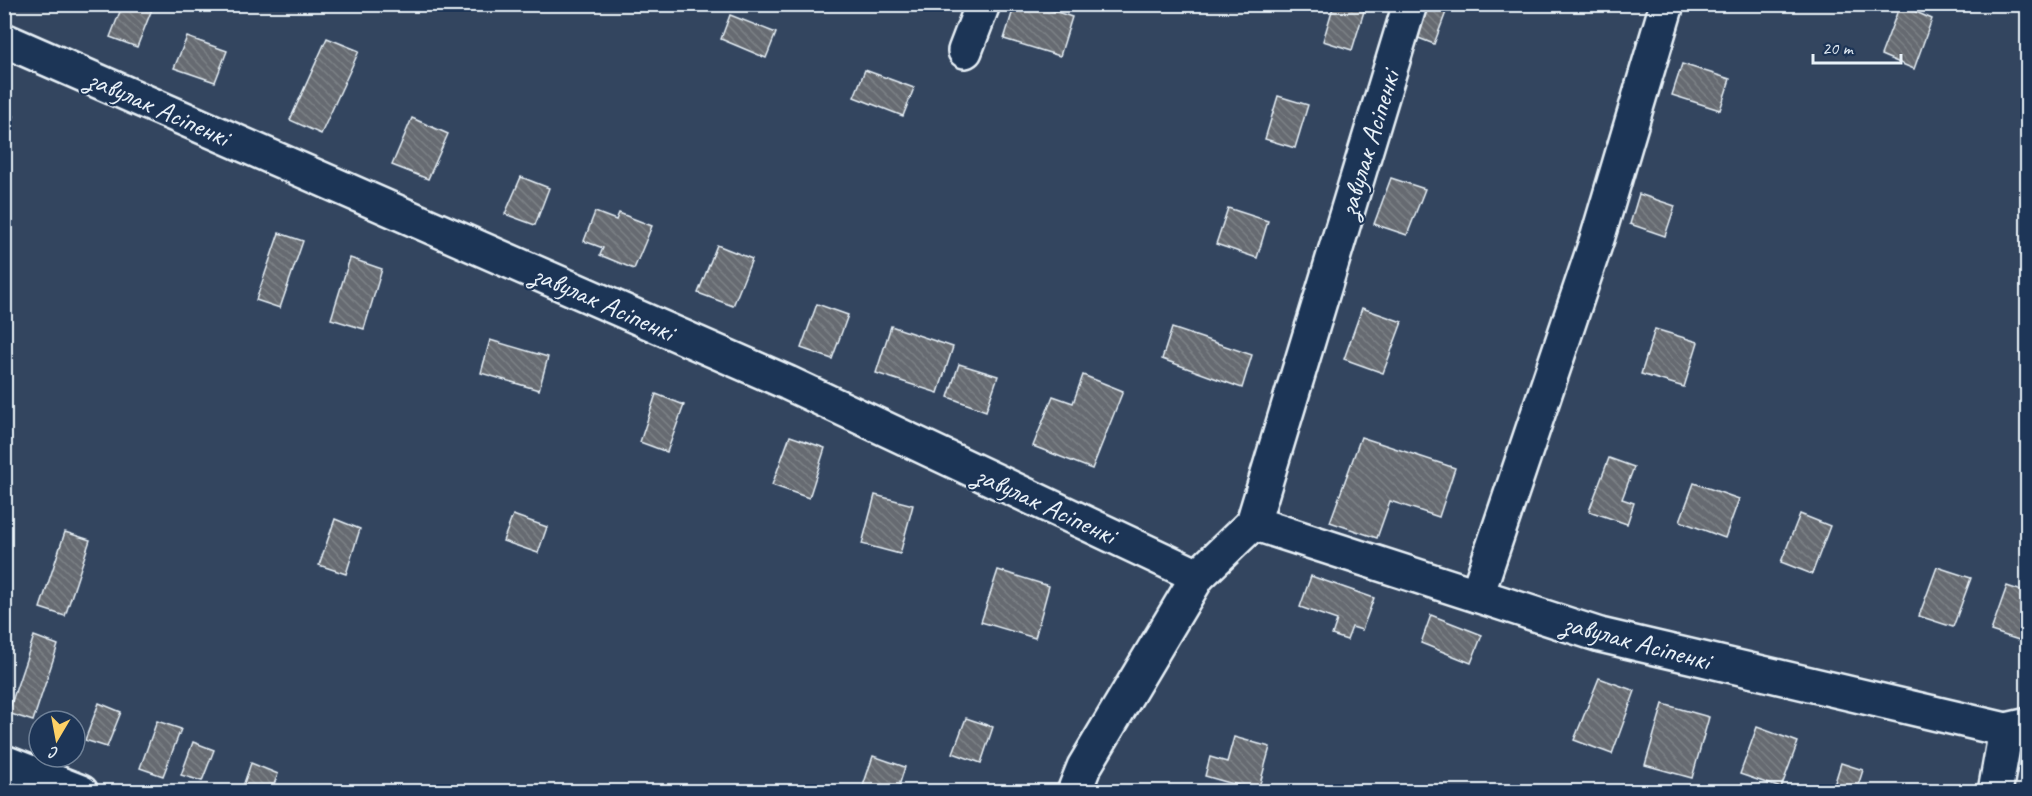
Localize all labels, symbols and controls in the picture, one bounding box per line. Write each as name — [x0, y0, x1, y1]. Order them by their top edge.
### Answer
scale bar — [1813, 27, 1902, 65]
text: 20 m — [1822, 37, 1855, 59]
street label: завулак Асіпенкі — [79, 59, 238, 157]
street label: завулак Асіпенкі — [1329, 62, 1409, 225]
street label: завулак Асіпенкі — [524, 254, 683, 352]
street label: завулак Асіпенкі — [966, 455, 1125, 555]
street label: завулак Асіпенкі — [1555, 604, 1718, 680]
north arrow — [27, 709, 87, 769]
text: С — [47, 742, 60, 763]

